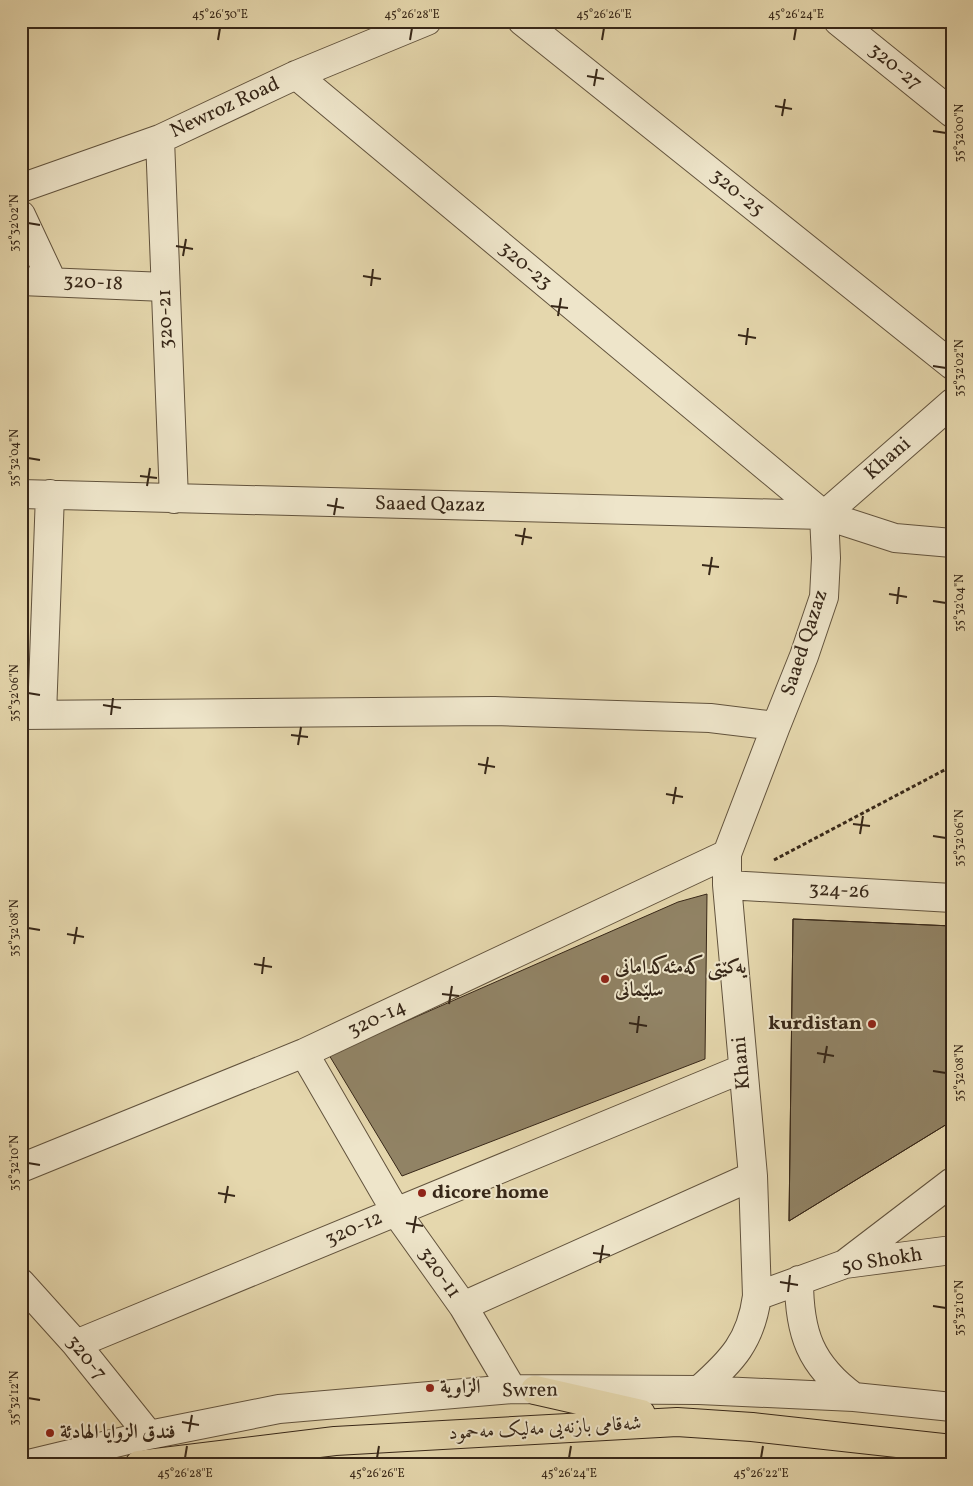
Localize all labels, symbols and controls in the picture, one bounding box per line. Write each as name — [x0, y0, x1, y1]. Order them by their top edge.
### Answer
text: 45°26'30"E — [192, 7, 248, 23]
text: 45°26'28"E — [384, 7, 440, 23]
text: 45°26'26"E — [576, 7, 632, 23]
text: 45°26'24"E — [768, 7, 824, 23]
street label: 320-27 — [862, 37, 928, 97]
street label: Newroz Road — [166, 70, 284, 146]
text: 35°32'00"N — [952, 104, 968, 162]
street label: 320-25 — [704, 163, 770, 223]
text: 35°32'02"N — [7, 194, 23, 252]
street label: 320-23 — [492, 235, 558, 297]
street label: 320-18 — [62, 267, 124, 299]
street label: 320-21 — [151, 288, 181, 350]
text: 35°32'02"N — [952, 339, 968, 397]
text: 35°32'04"N — [7, 429, 23, 487]
street label: Khani — [859, 431, 917, 487]
street label: Saaed Qazaz — [375, 490, 485, 520]
text: 35°32'04"N — [952, 574, 968, 632]
street label: Saaed Qazaz — [775, 586, 835, 700]
text: 35°32'06"N — [7, 664, 23, 722]
text: 35°32'06"N — [952, 809, 968, 867]
street label: 324-26 — [808, 875, 870, 907]
text: 35°32'08"N — [7, 899, 23, 957]
place label: یەکێتی کەمئەکدامانی سلێمانی — [614, 954, 748, 1005]
marker: یەکێتی کەمئەکدامانی سلێمانی — [599, 973, 611, 985]
street label: 320-14 — [343, 993, 411, 1045]
place label: kurdistan — [768, 1010, 862, 1038]
marker: kurdistan — [866, 1018, 878, 1030]
street label: Khani — [726, 1035, 758, 1091]
text: 35°32'08"N — [952, 1044, 968, 1102]
text: 35°32'10"N — [7, 1135, 23, 1191]
place label: dicore home — [432, 1179, 549, 1207]
marker: dicore home — [416, 1187, 428, 1199]
street label: 320-12 — [321, 1204, 387, 1254]
street label: 320-11 — [411, 1241, 467, 1305]
street label: 50 Shokh — [840, 1241, 924, 1281]
text: 35°32'10"N — [952, 1280, 968, 1336]
street label: 320-7 — [59, 1329, 113, 1387]
text: 35°32'12"N — [7, 1370, 23, 1426]
place label: الزاوية — [440, 1374, 481, 1402]
street label: Swren — [502, 1377, 558, 1405]
marker: الزاوية — [424, 1382, 436, 1394]
street label: شەقامی بازنەیی مەلیک مەحمود — [448, 1410, 642, 1448]
place label: فندق الزوايا الهادئة — [60, 1419, 176, 1447]
marker: فندق الزوايا الهادئة — [44, 1427, 56, 1439]
text: 45°26'28"E — [157, 1466, 213, 1482]
text: 45°26'26"E — [349, 1466, 405, 1482]
text: 45°26'24"E — [541, 1466, 597, 1482]
text: 45°26'22"E — [733, 1466, 789, 1482]

